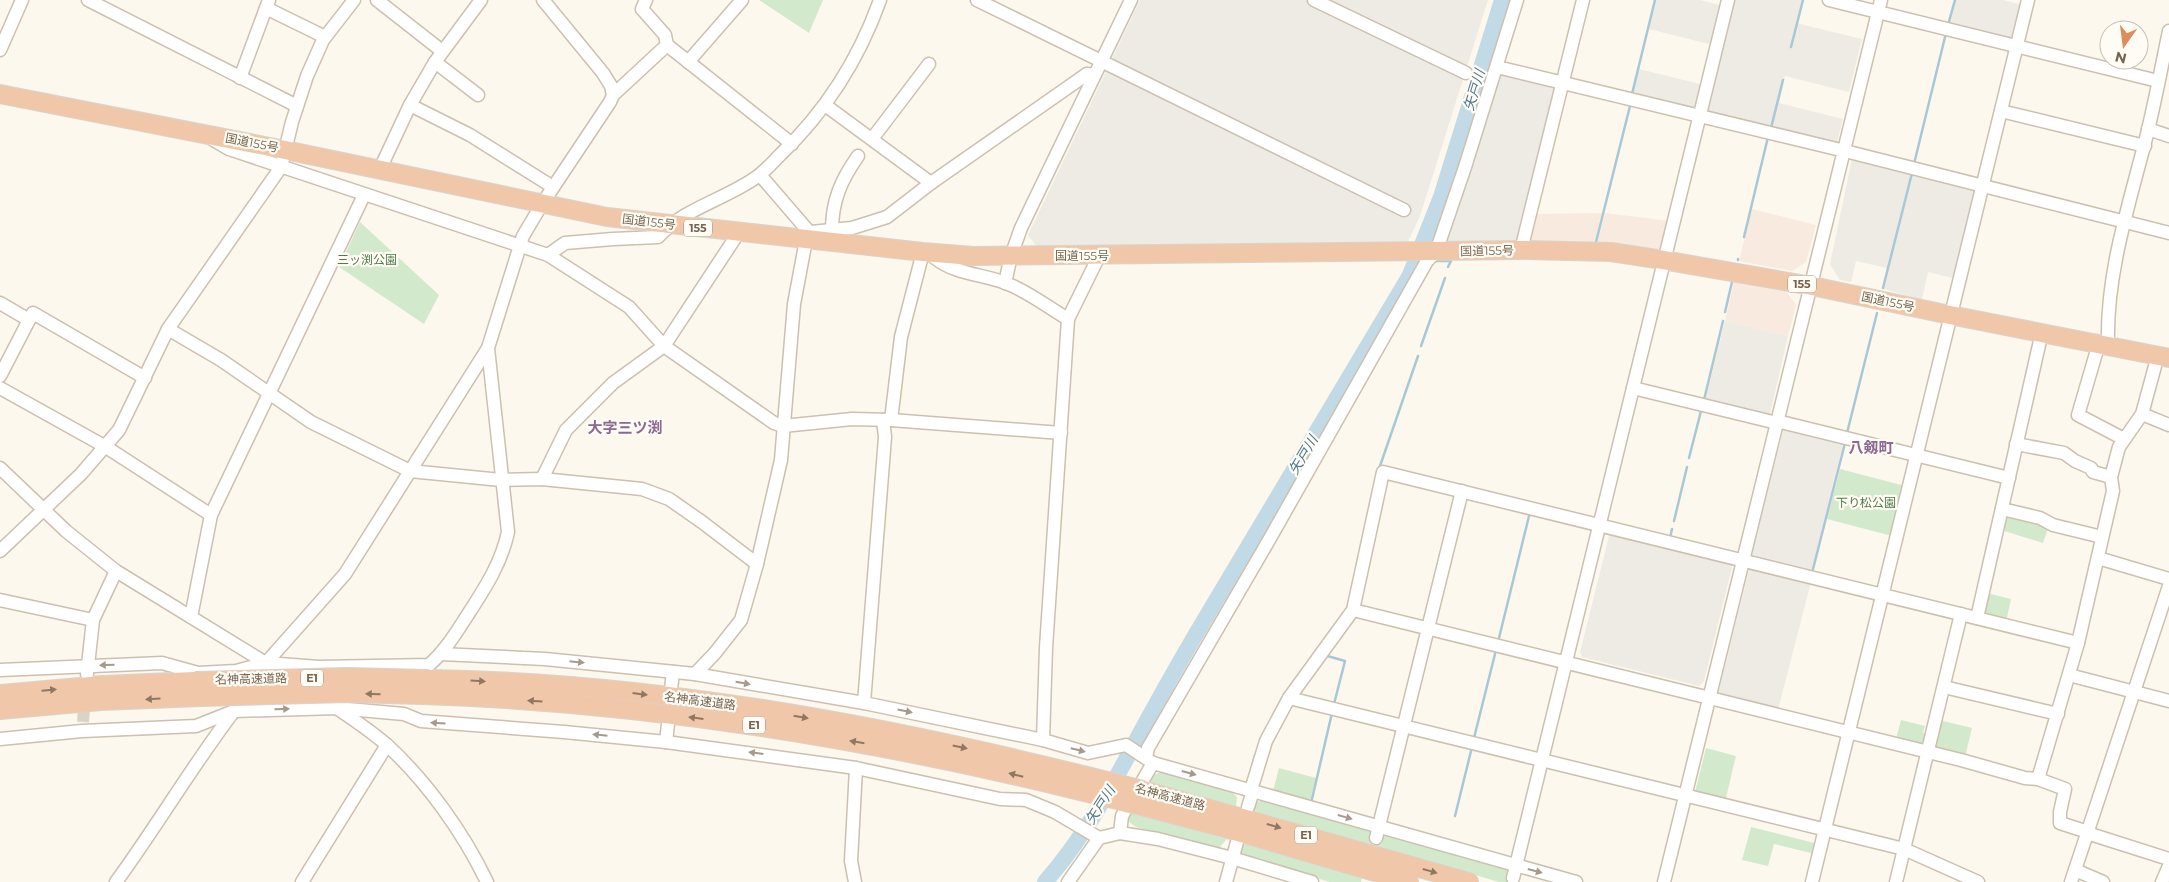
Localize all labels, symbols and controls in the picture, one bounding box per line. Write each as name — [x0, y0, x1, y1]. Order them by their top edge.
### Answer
north arrow — [2099, 20, 2149, 70]
text: N — [2113, 48, 2129, 68]
water label: 矢戸川 — [1459, 65, 1489, 113]
street label: 国道155号 — [224, 130, 280, 155]
street label: 国道155号 — [621, 211, 677, 232]
road number: 155 — [684, 220, 712, 237]
street label: 国道155号 — [1460, 243, 1514, 258]
street label: 国道155号 — [1055, 248, 1109, 263]
park label: 三ッ渕公園 — [337, 252, 397, 267]
road number: 155 — [1788, 276, 1816, 292]
street label: 国道155号 — [1860, 289, 1916, 314]
district label: 大字三ツ渕 — [587, 418, 663, 437]
water label: 矢戸川 — [1284, 431, 1323, 478]
district label: 八剱町 — [1848, 438, 1894, 457]
park label: 下り松公園 — [1836, 495, 1896, 510]
one-way arrow — [569, 658, 585, 666]
one-way arrow — [99, 661, 115, 669]
street label: 名神高速道路 — [215, 670, 287, 687]
road number: E1 — [301, 670, 323, 686]
one-way arrow — [470, 677, 486, 685]
one-way arrow — [735, 679, 751, 687]
one-way arrow — [41, 686, 57, 694]
street label: 名神高速道路 — [663, 689, 737, 712]
one-way arrow — [365, 690, 381, 698]
one-way arrow — [632, 690, 648, 698]
one-way arrow — [145, 695, 161, 703]
one-way arrow — [526, 696, 542, 704]
one-way arrow — [275, 705, 291, 713]
one-way arrow — [897, 708, 913, 716]
one-way arrow — [688, 713, 704, 721]
one-way arrow — [793, 713, 809, 721]
road number: E1 — [743, 716, 765, 734]
one-way arrow — [430, 718, 446, 726]
one-way arrow — [592, 731, 608, 739]
one-way arrow — [848, 738, 864, 746]
one-way arrow — [953, 743, 968, 751]
one-way arrow — [1071, 746, 1086, 754]
one-way arrow — [748, 749, 764, 757]
one-way arrow — [1181, 770, 1196, 778]
one-way arrow — [1008, 771, 1023, 779]
street label: 名神高速道路 — [1133, 780, 1207, 813]
water label: 矢戸川 — [1081, 781, 1120, 828]
one-way arrow — [1338, 813, 1353, 821]
one-way arrow — [1267, 822, 1282, 830]
road number: E1 — [1295, 826, 1317, 844]
one-way arrow — [1423, 867, 1438, 875]
one-way arrow — [1528, 867, 1543, 875]

